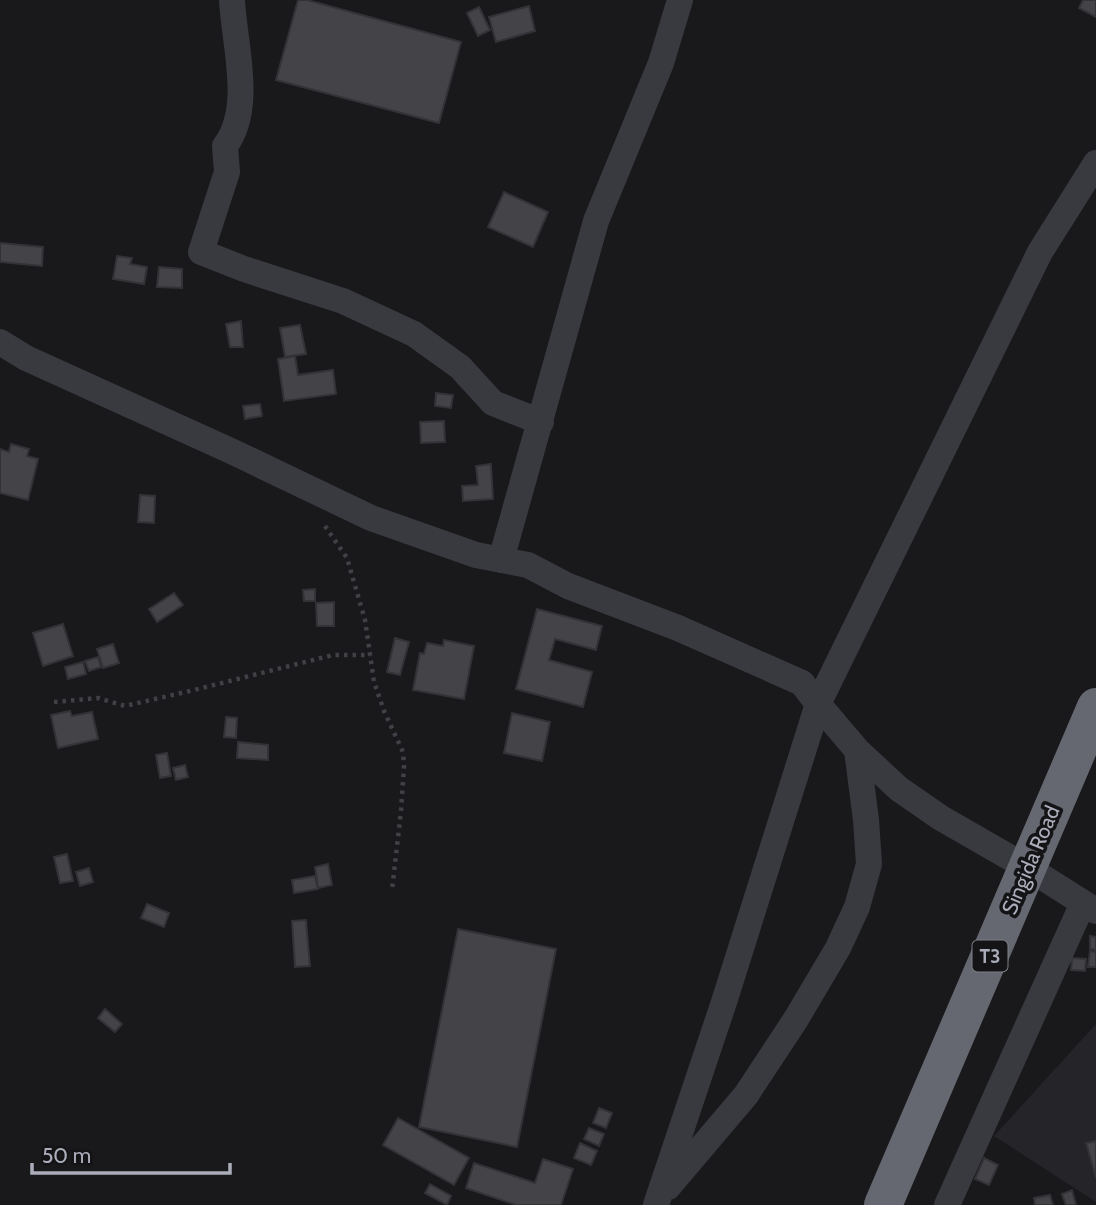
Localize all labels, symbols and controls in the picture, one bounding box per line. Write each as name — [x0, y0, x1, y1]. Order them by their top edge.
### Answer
street label: Singida Road — [996, 802, 1065, 918]
road number: T3 — [972, 940, 1007, 972]
scale bar — [32, 1132, 229, 1176]
text: 50 m — [42, 1143, 91, 1168]

